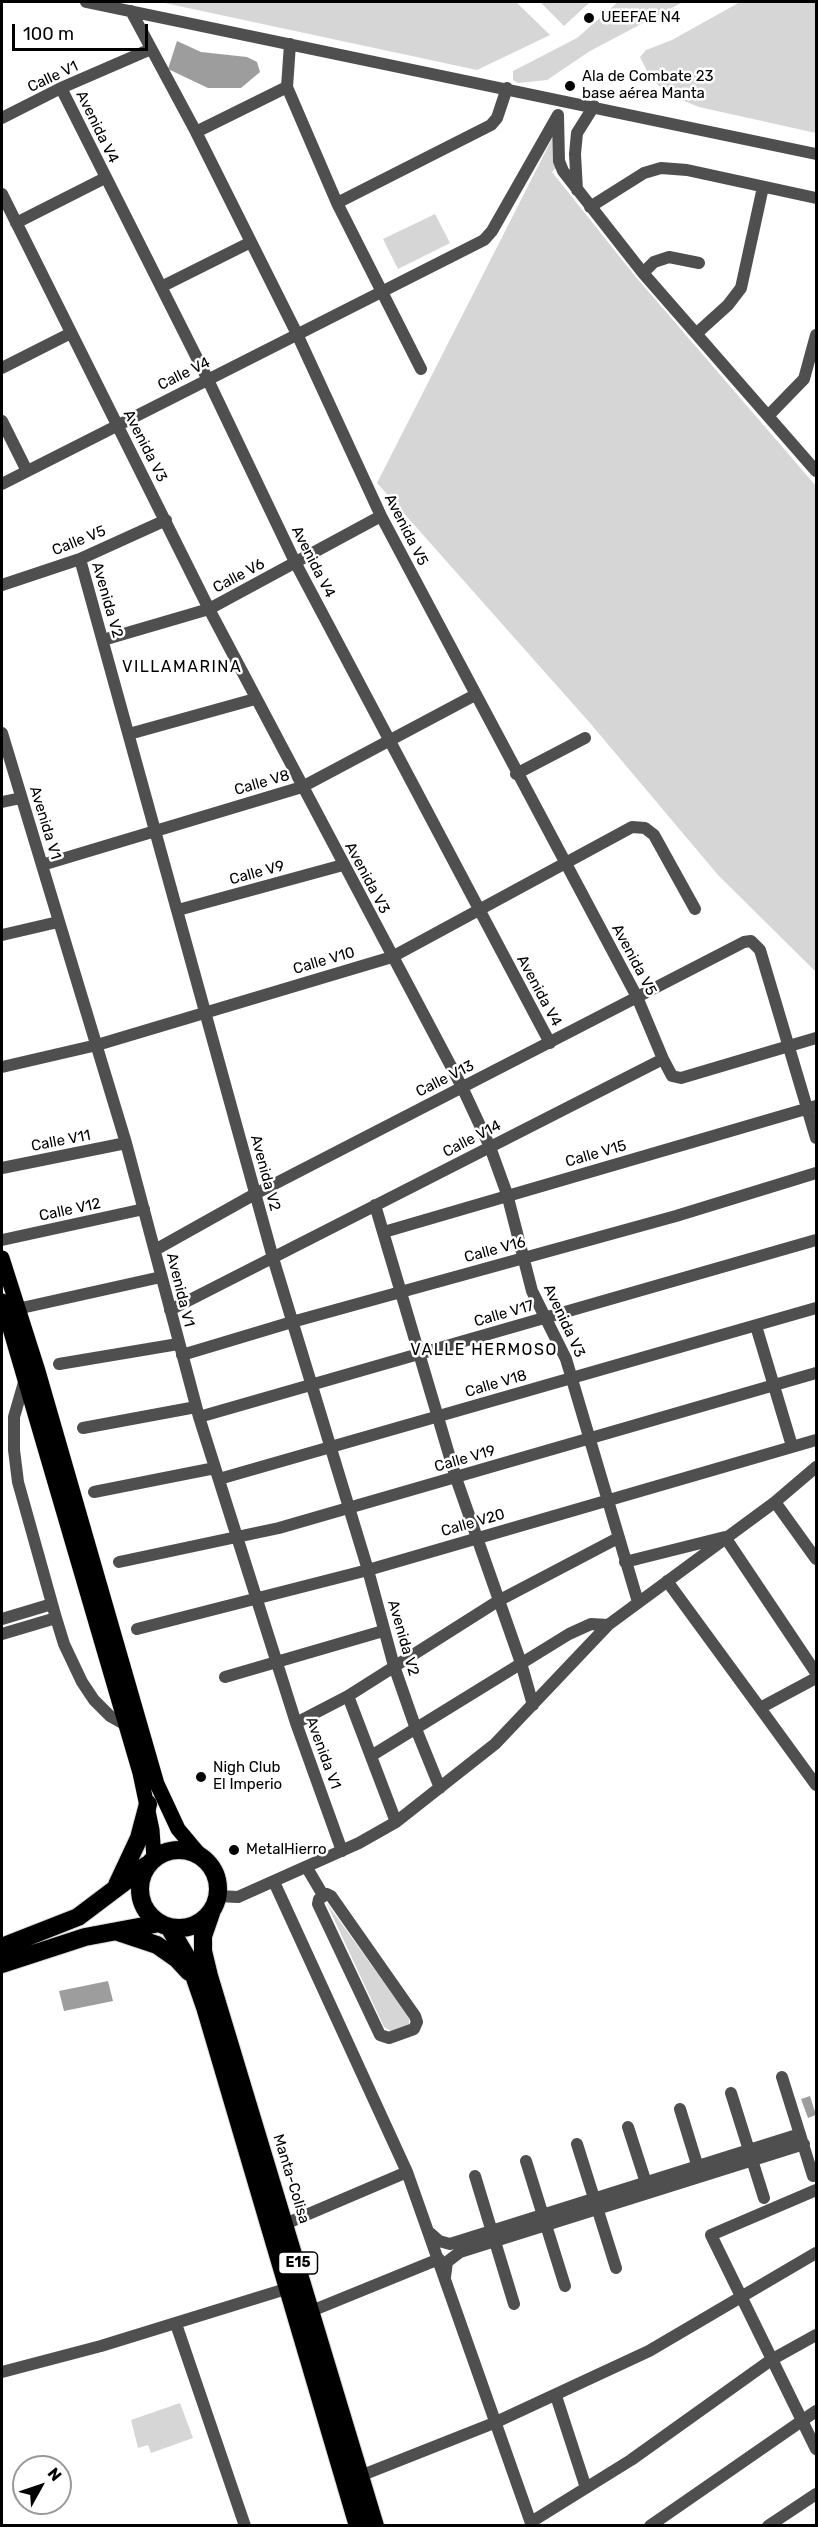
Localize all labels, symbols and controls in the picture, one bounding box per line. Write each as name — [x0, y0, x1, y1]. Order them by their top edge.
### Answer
place label: UEEFAE N4 — [601, 9, 680, 27]
marker: UEEFAE N4 — [582, 11, 596, 25]
scale bar — [15, 12, 152, 50]
text: 100 m — [23, 23, 74, 45]
street label: Calle V1 — [25, 57, 81, 97]
place label: Ala de Combate 23 base aérea Manta — [582, 68, 713, 103]
marker: Ala de Combate 23 base aérea Manta — [563, 79, 577, 93]
street label: Avenida V4 — [72, 88, 122, 166]
street label: Calle V4 — [155, 354, 213, 394]
street label: Avenida V3 — [119, 407, 171, 485]
street label: Avenida V5 — [380, 491, 432, 569]
street label: Calle V5 — [50, 522, 108, 560]
street label: Avenida V4 — [287, 523, 339, 601]
street label: Calle V6 — [210, 555, 268, 597]
street label: Avenida V2 — [88, 560, 126, 640]
district label: VILLAMARINA — [122, 657, 242, 677]
street label: Calle V8 — [232, 767, 292, 799]
street label: Avenida V1 — [25, 784, 65, 862]
street label: Avenida V3 — [341, 839, 393, 917]
street label: Calle V9 — [228, 857, 286, 889]
street label: Avenida V5 — [608, 921, 660, 999]
street label: Calle V10 — [291, 944, 357, 978]
street label: Avenida V4 — [513, 952, 565, 1030]
street label: Calle V13 — [413, 1057, 477, 1101]
street label: Calle V14 — [440, 1117, 504, 1161]
street label: Calle V11 — [30, 1126, 92, 1156]
street label: Avenida V2 — [246, 1133, 284, 1213]
street label: Calle V15 — [563, 1137, 629, 1171]
street label: Calle V12 — [38, 1195, 102, 1225]
street label: Calle V16 — [462, 1233, 528, 1267]
street label: Avenida V1 — [162, 1251, 198, 1329]
street label: Avenida V3 — [539, 1282, 589, 1360]
street label: Calle V17 — [472, 1297, 536, 1331]
district label: VALLE HERMOSO — [410, 1340, 558, 1360]
street label: Calle V18 — [463, 1367, 529, 1401]
street label: Calle V19 — [432, 1442, 498, 1476]
street label: Calle V20 — [439, 1505, 507, 1541]
street label: Avenida V2 — [384, 1598, 422, 1678]
street label: Avenida V1 — [302, 1714, 344, 1792]
place label: Nigh Club El Imperio — [213, 1759, 282, 1794]
marker: Nigh Club El Imperio — [194, 1770, 208, 1784]
place label: MetalHierro — [246, 1841, 327, 1859]
marker: MetalHierro — [227, 1843, 241, 1857]
street label: Manta-Colisa — [269, 2132, 313, 2226]
road number: E15 — [278, 2252, 318, 2274]
north arrow — [12, 2455, 72, 2515]
text: N — [44, 2464, 66, 2485]

